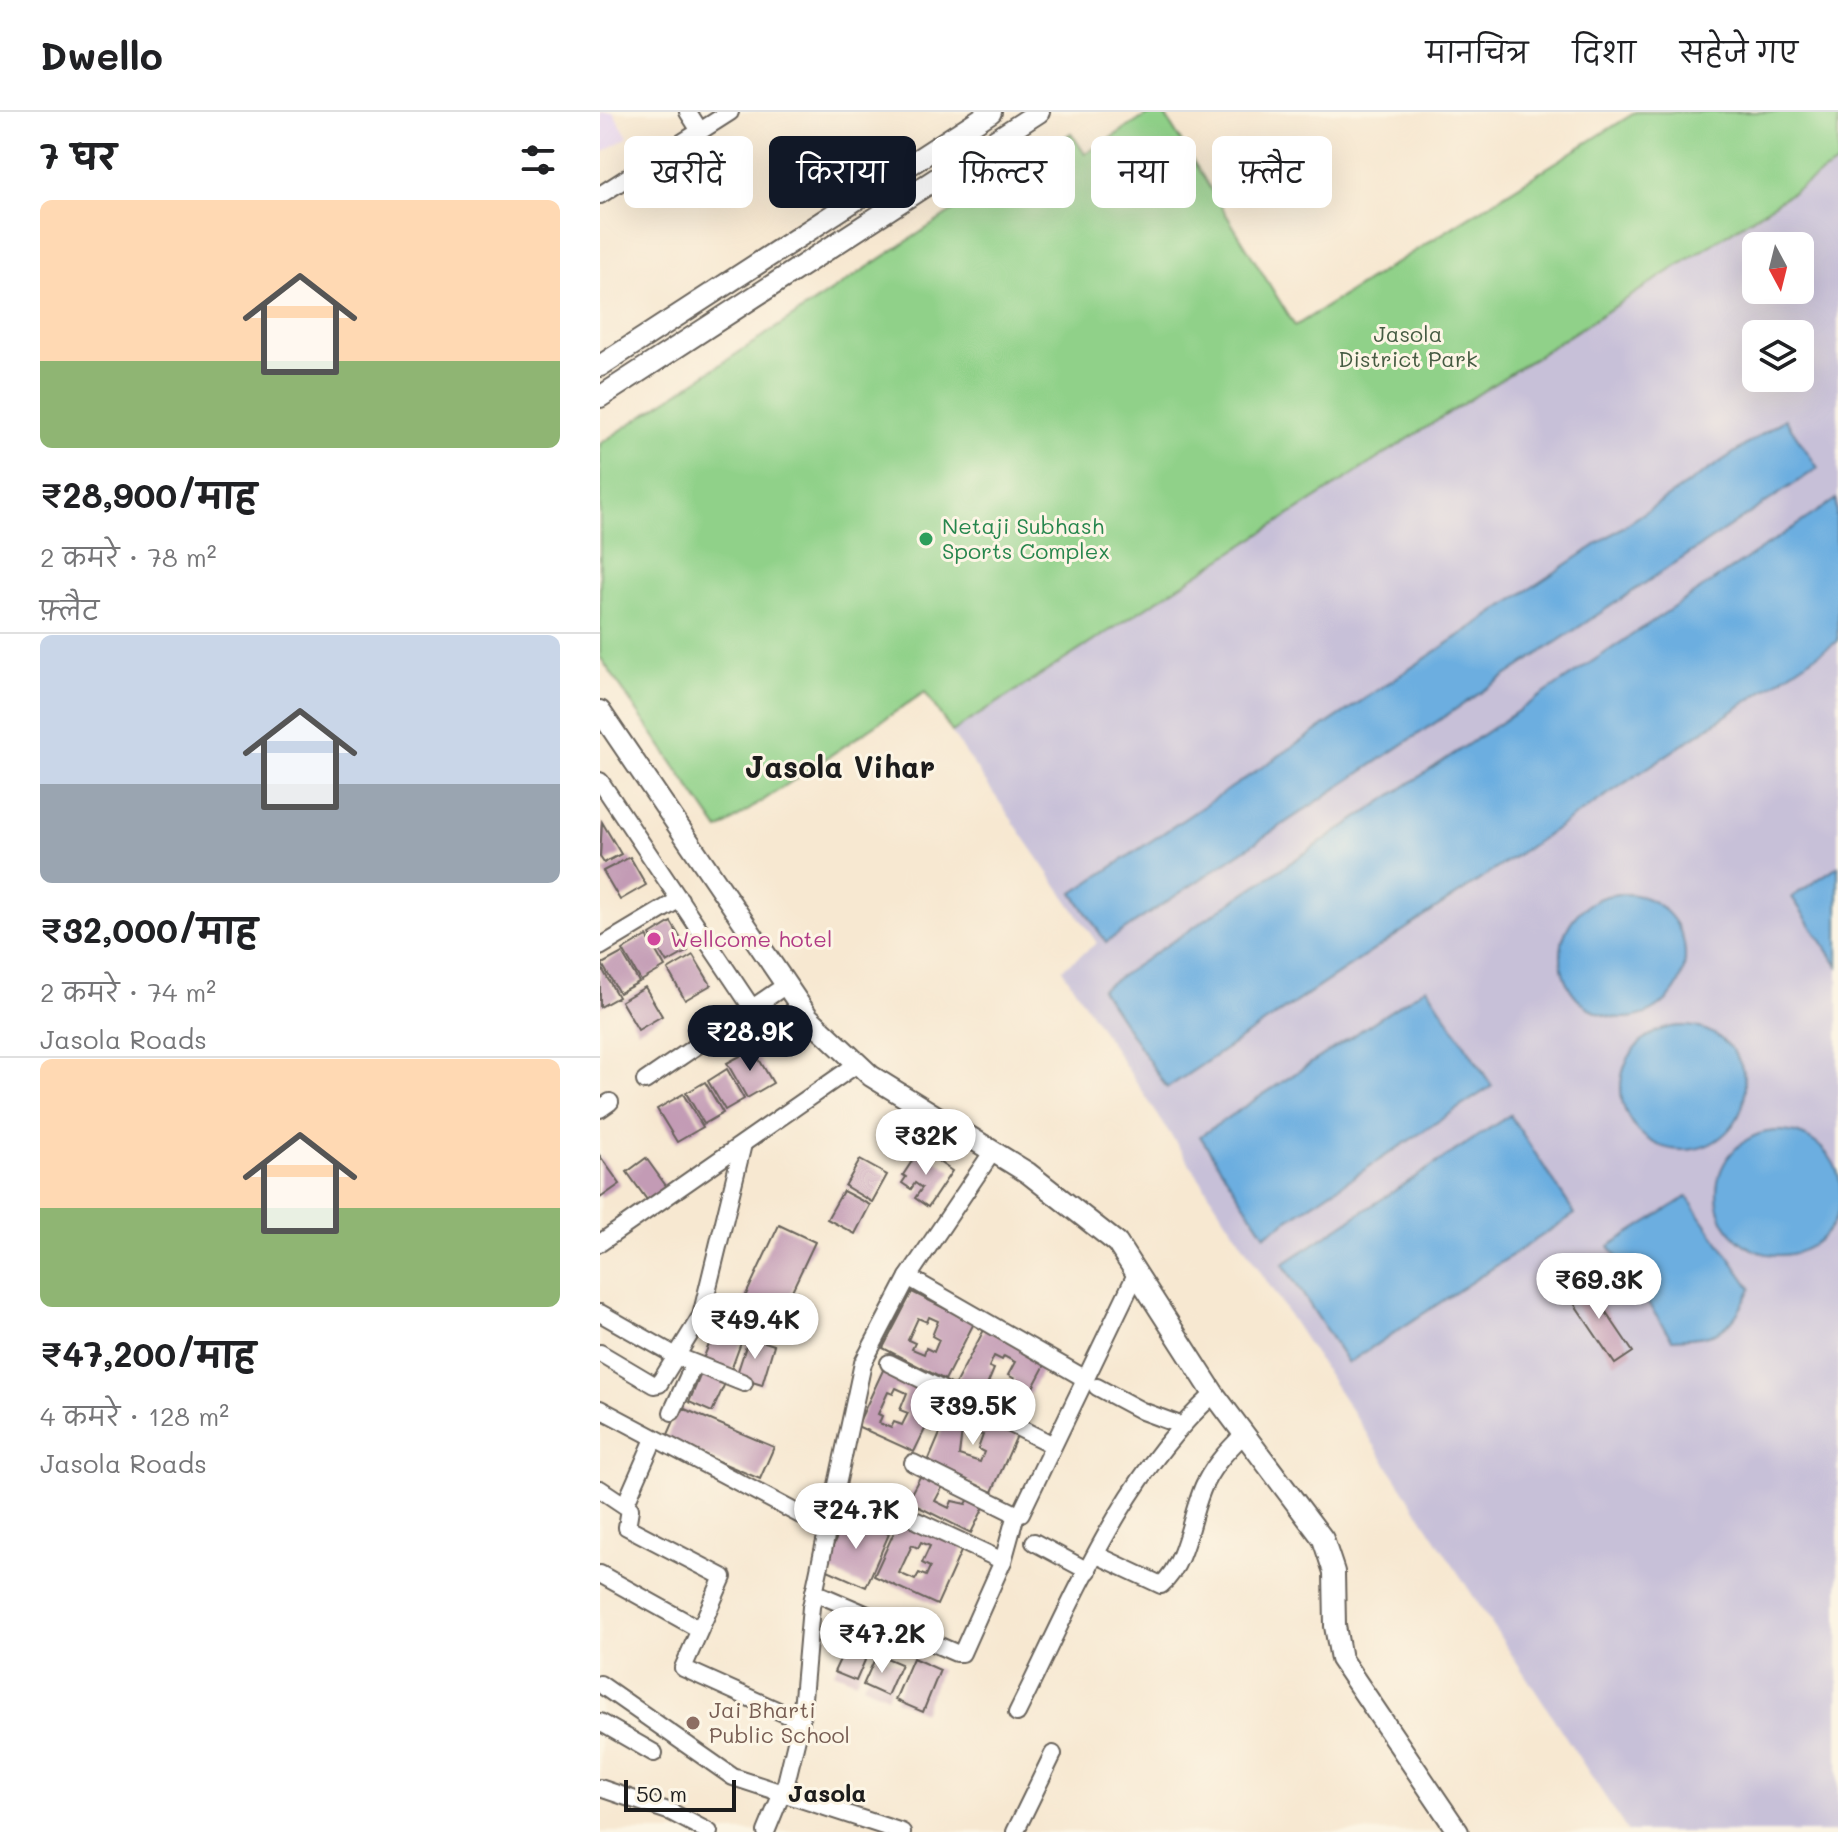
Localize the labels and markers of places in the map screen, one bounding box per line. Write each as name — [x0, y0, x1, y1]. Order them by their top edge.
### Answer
place label: Netaji Subhash Sports Complex — [942, 511, 1110, 565]
marker: Netaji Subhash Sports Complex — [917, 530, 935, 548]
place label: Wellcome hotel — [670, 924, 832, 953]
marker: Wellcome hotel — [645, 930, 663, 948]
pin: ₹28.9K — [685, 1005, 815, 1073]
pin: ₹32K — [879, 1109, 973, 1177]
pin: ₹69.3K — [1534, 1253, 1664, 1321]
pin: ₹49.4K — [690, 1293, 820, 1361]
pin: ₹39.5K — [908, 1379, 1038, 1447]
pin: ₹24.7K — [791, 1483, 921, 1551]
pin: ₹47.2K — [817, 1607, 947, 1675]
place label: Jai Bharti Public School — [709, 1695, 850, 1749]
marker: Jai Bharti Public School — [684, 1714, 702, 1732]

